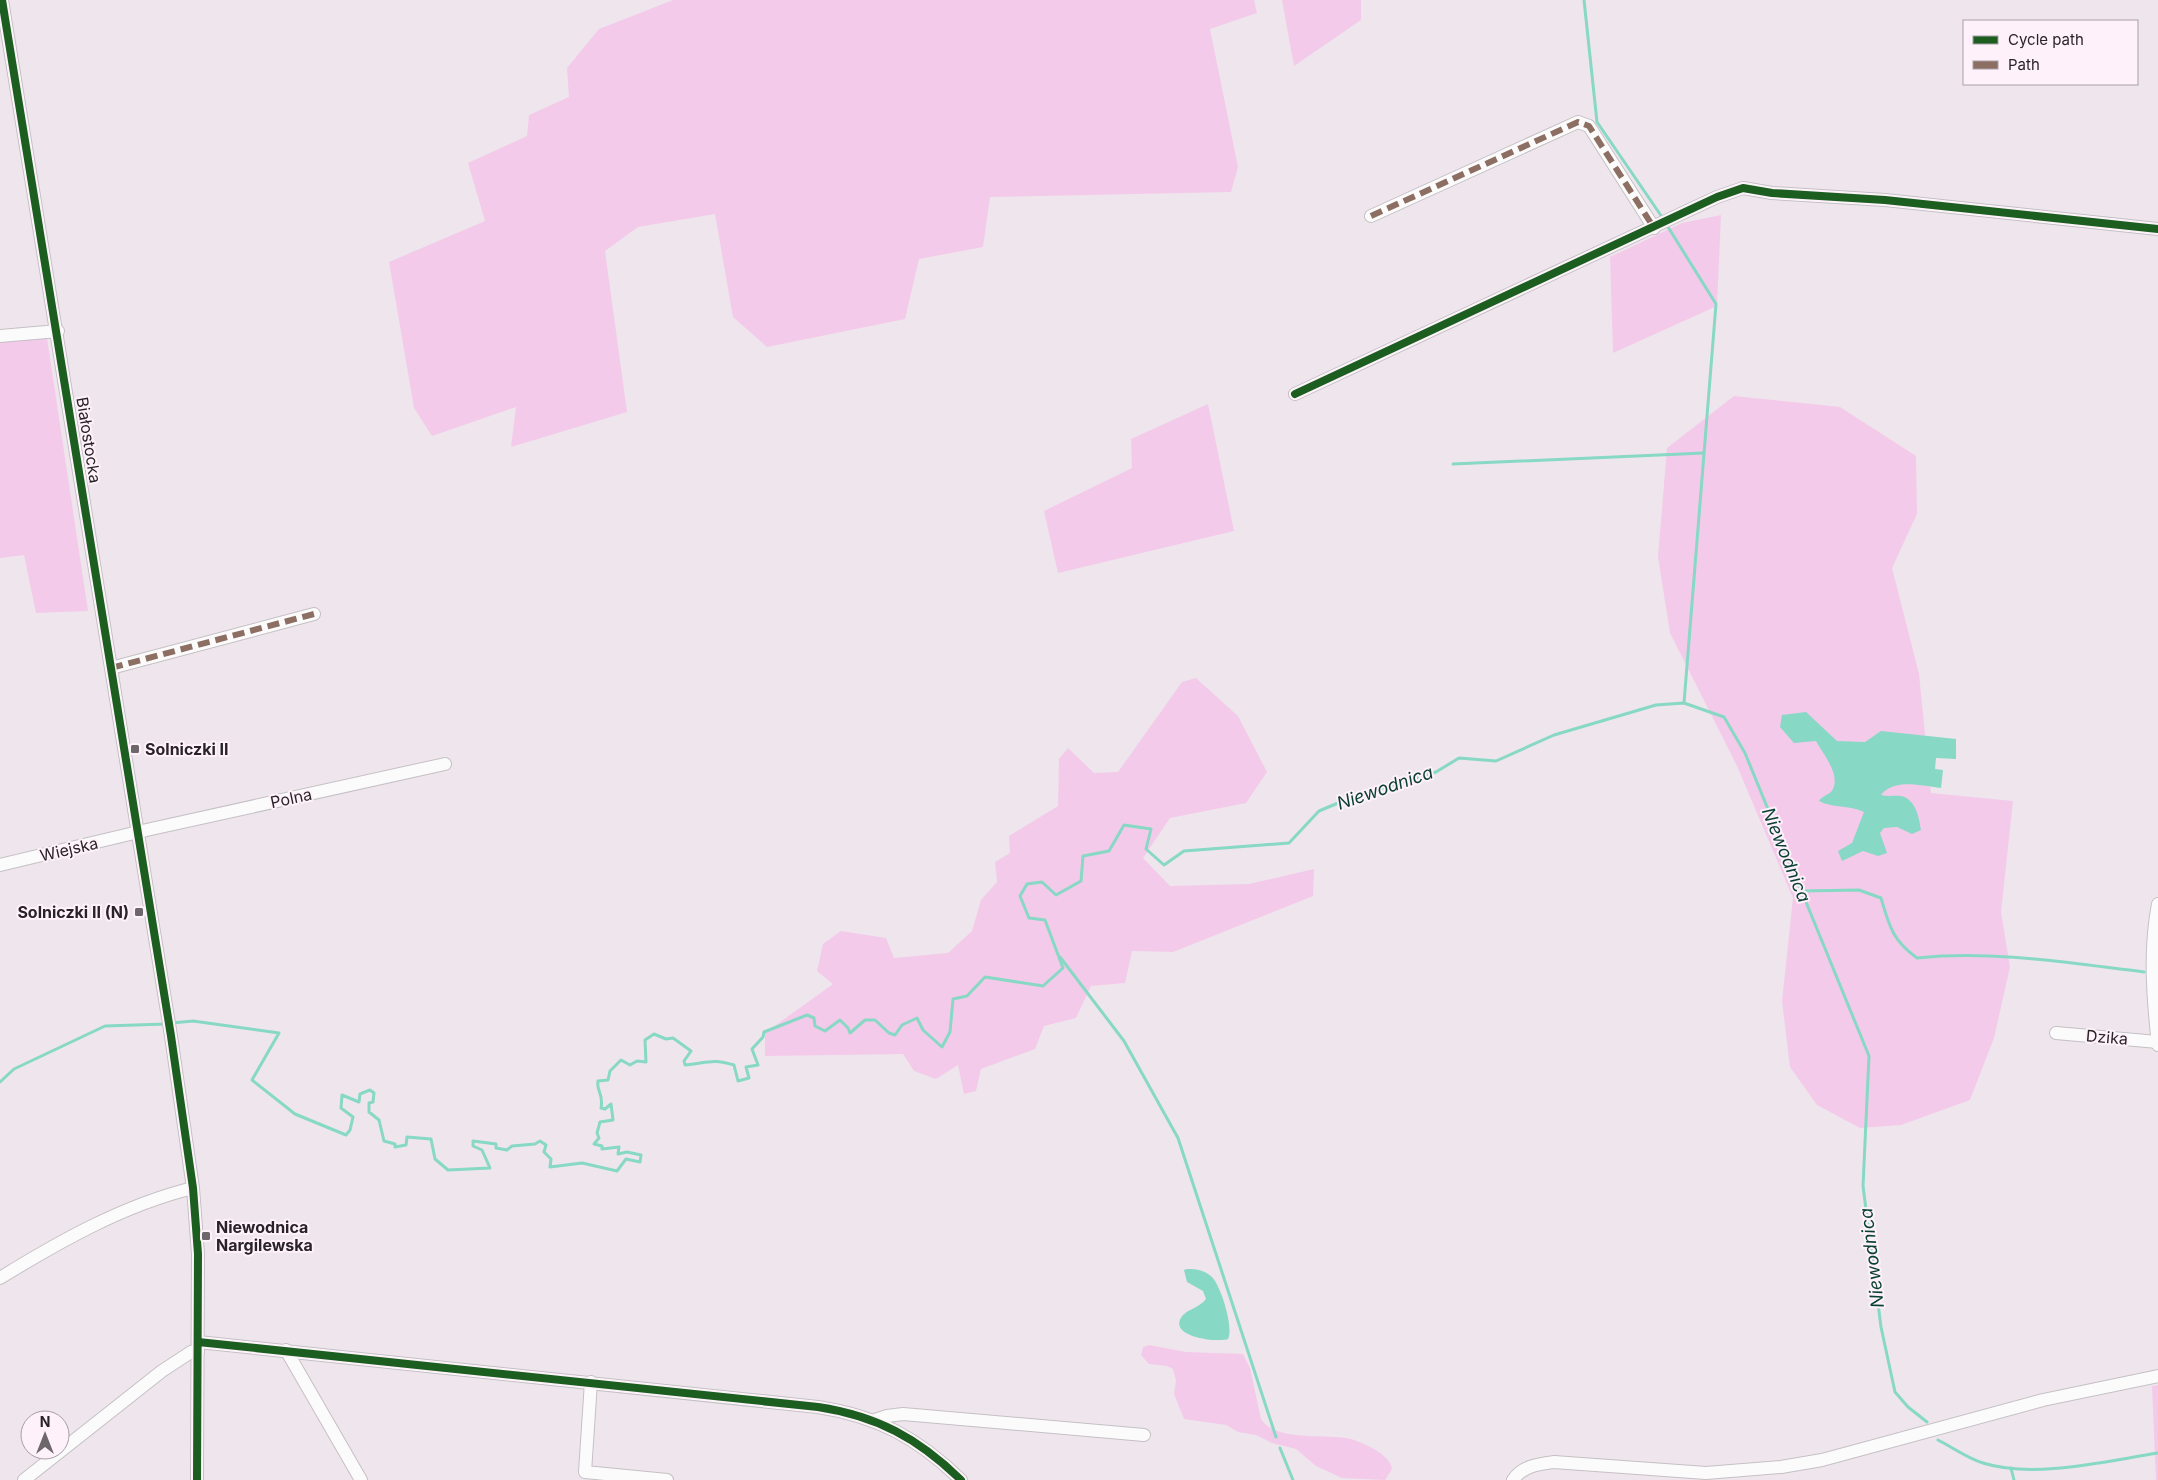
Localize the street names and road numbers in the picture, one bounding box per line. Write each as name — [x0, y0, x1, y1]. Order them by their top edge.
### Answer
street label: Białostocka — [72, 396, 106, 484]
street label: Polna — [268, 784, 314, 812]
street label: Wiejska — [38, 833, 100, 865]
street label: Dzika — [2085, 1025, 2129, 1049]

